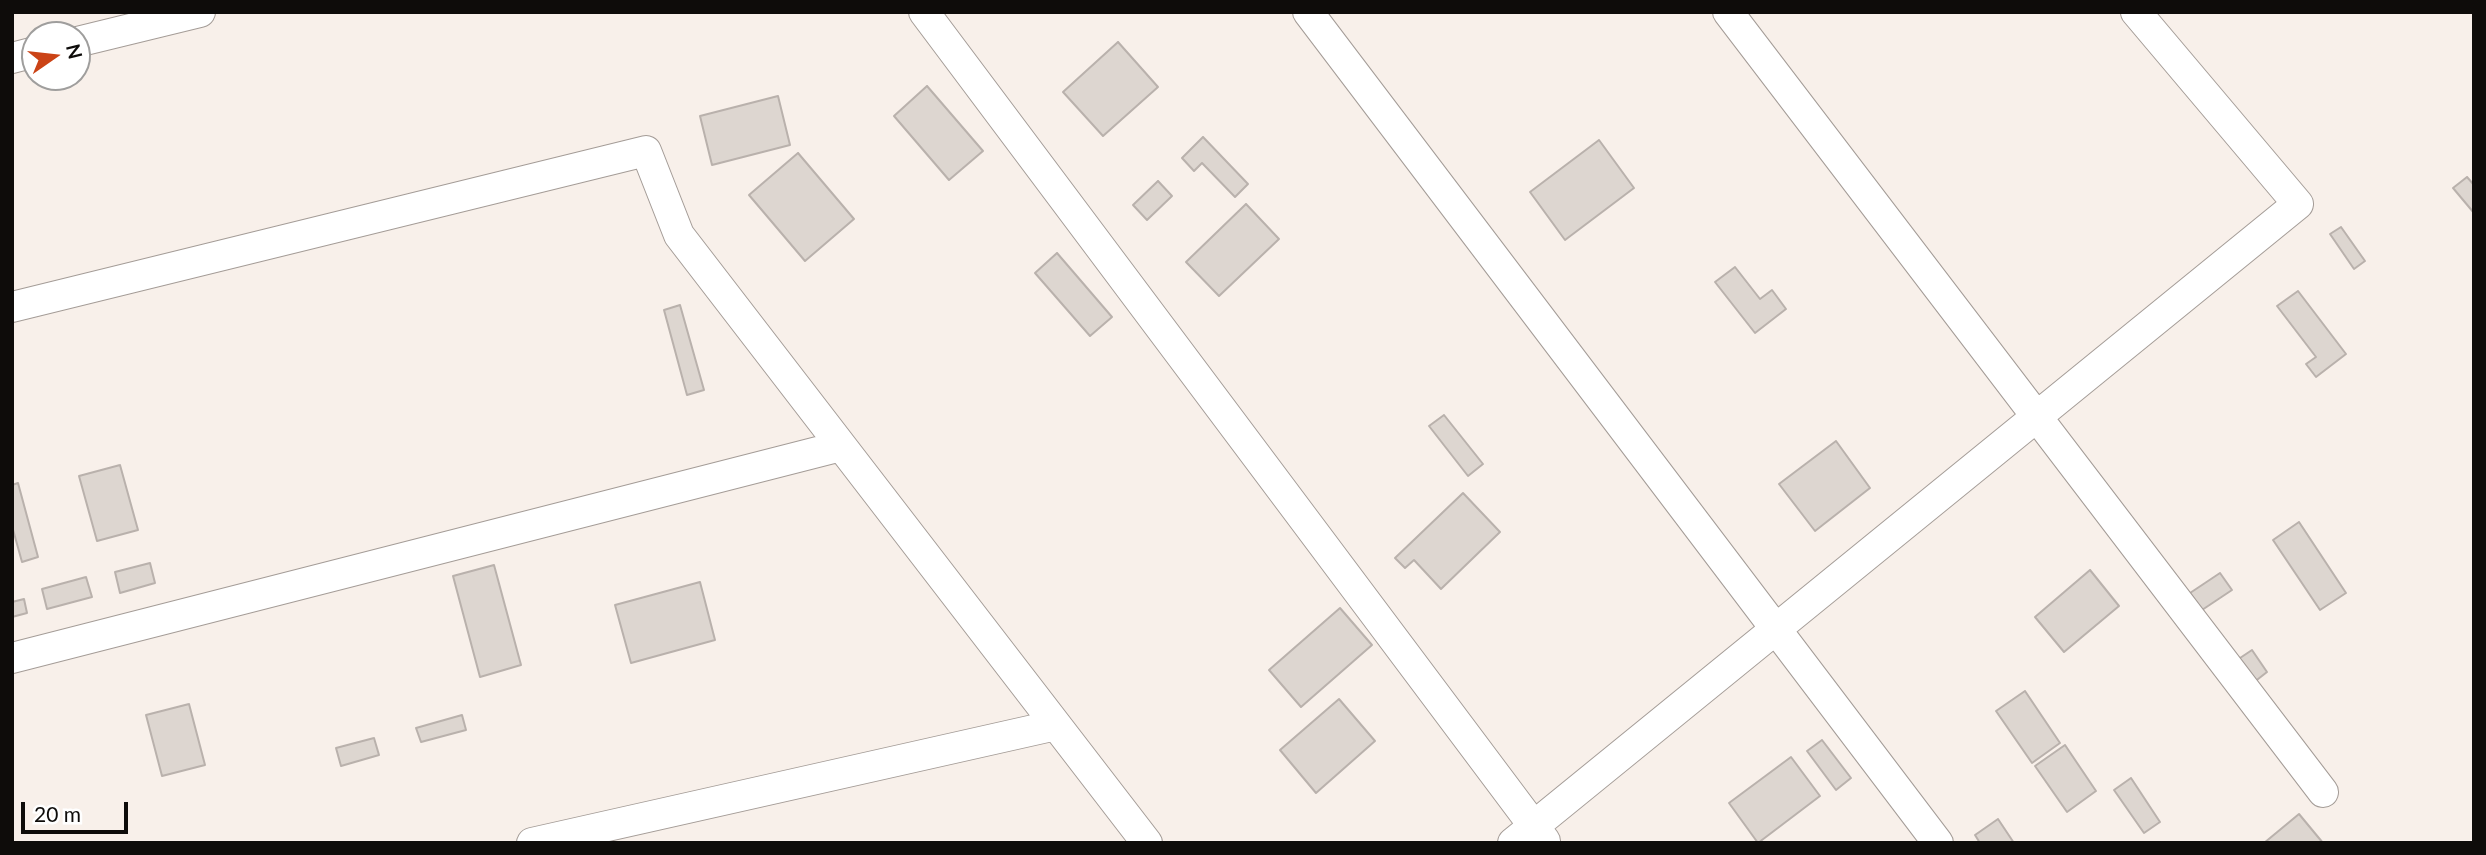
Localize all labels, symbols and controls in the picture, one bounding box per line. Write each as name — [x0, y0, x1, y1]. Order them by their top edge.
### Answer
north arrow — [21, 21, 91, 91]
text: N — [62, 41, 88, 61]
scale bar — [24, 788, 131, 832]
text: 20 m — [34, 801, 81, 826]

